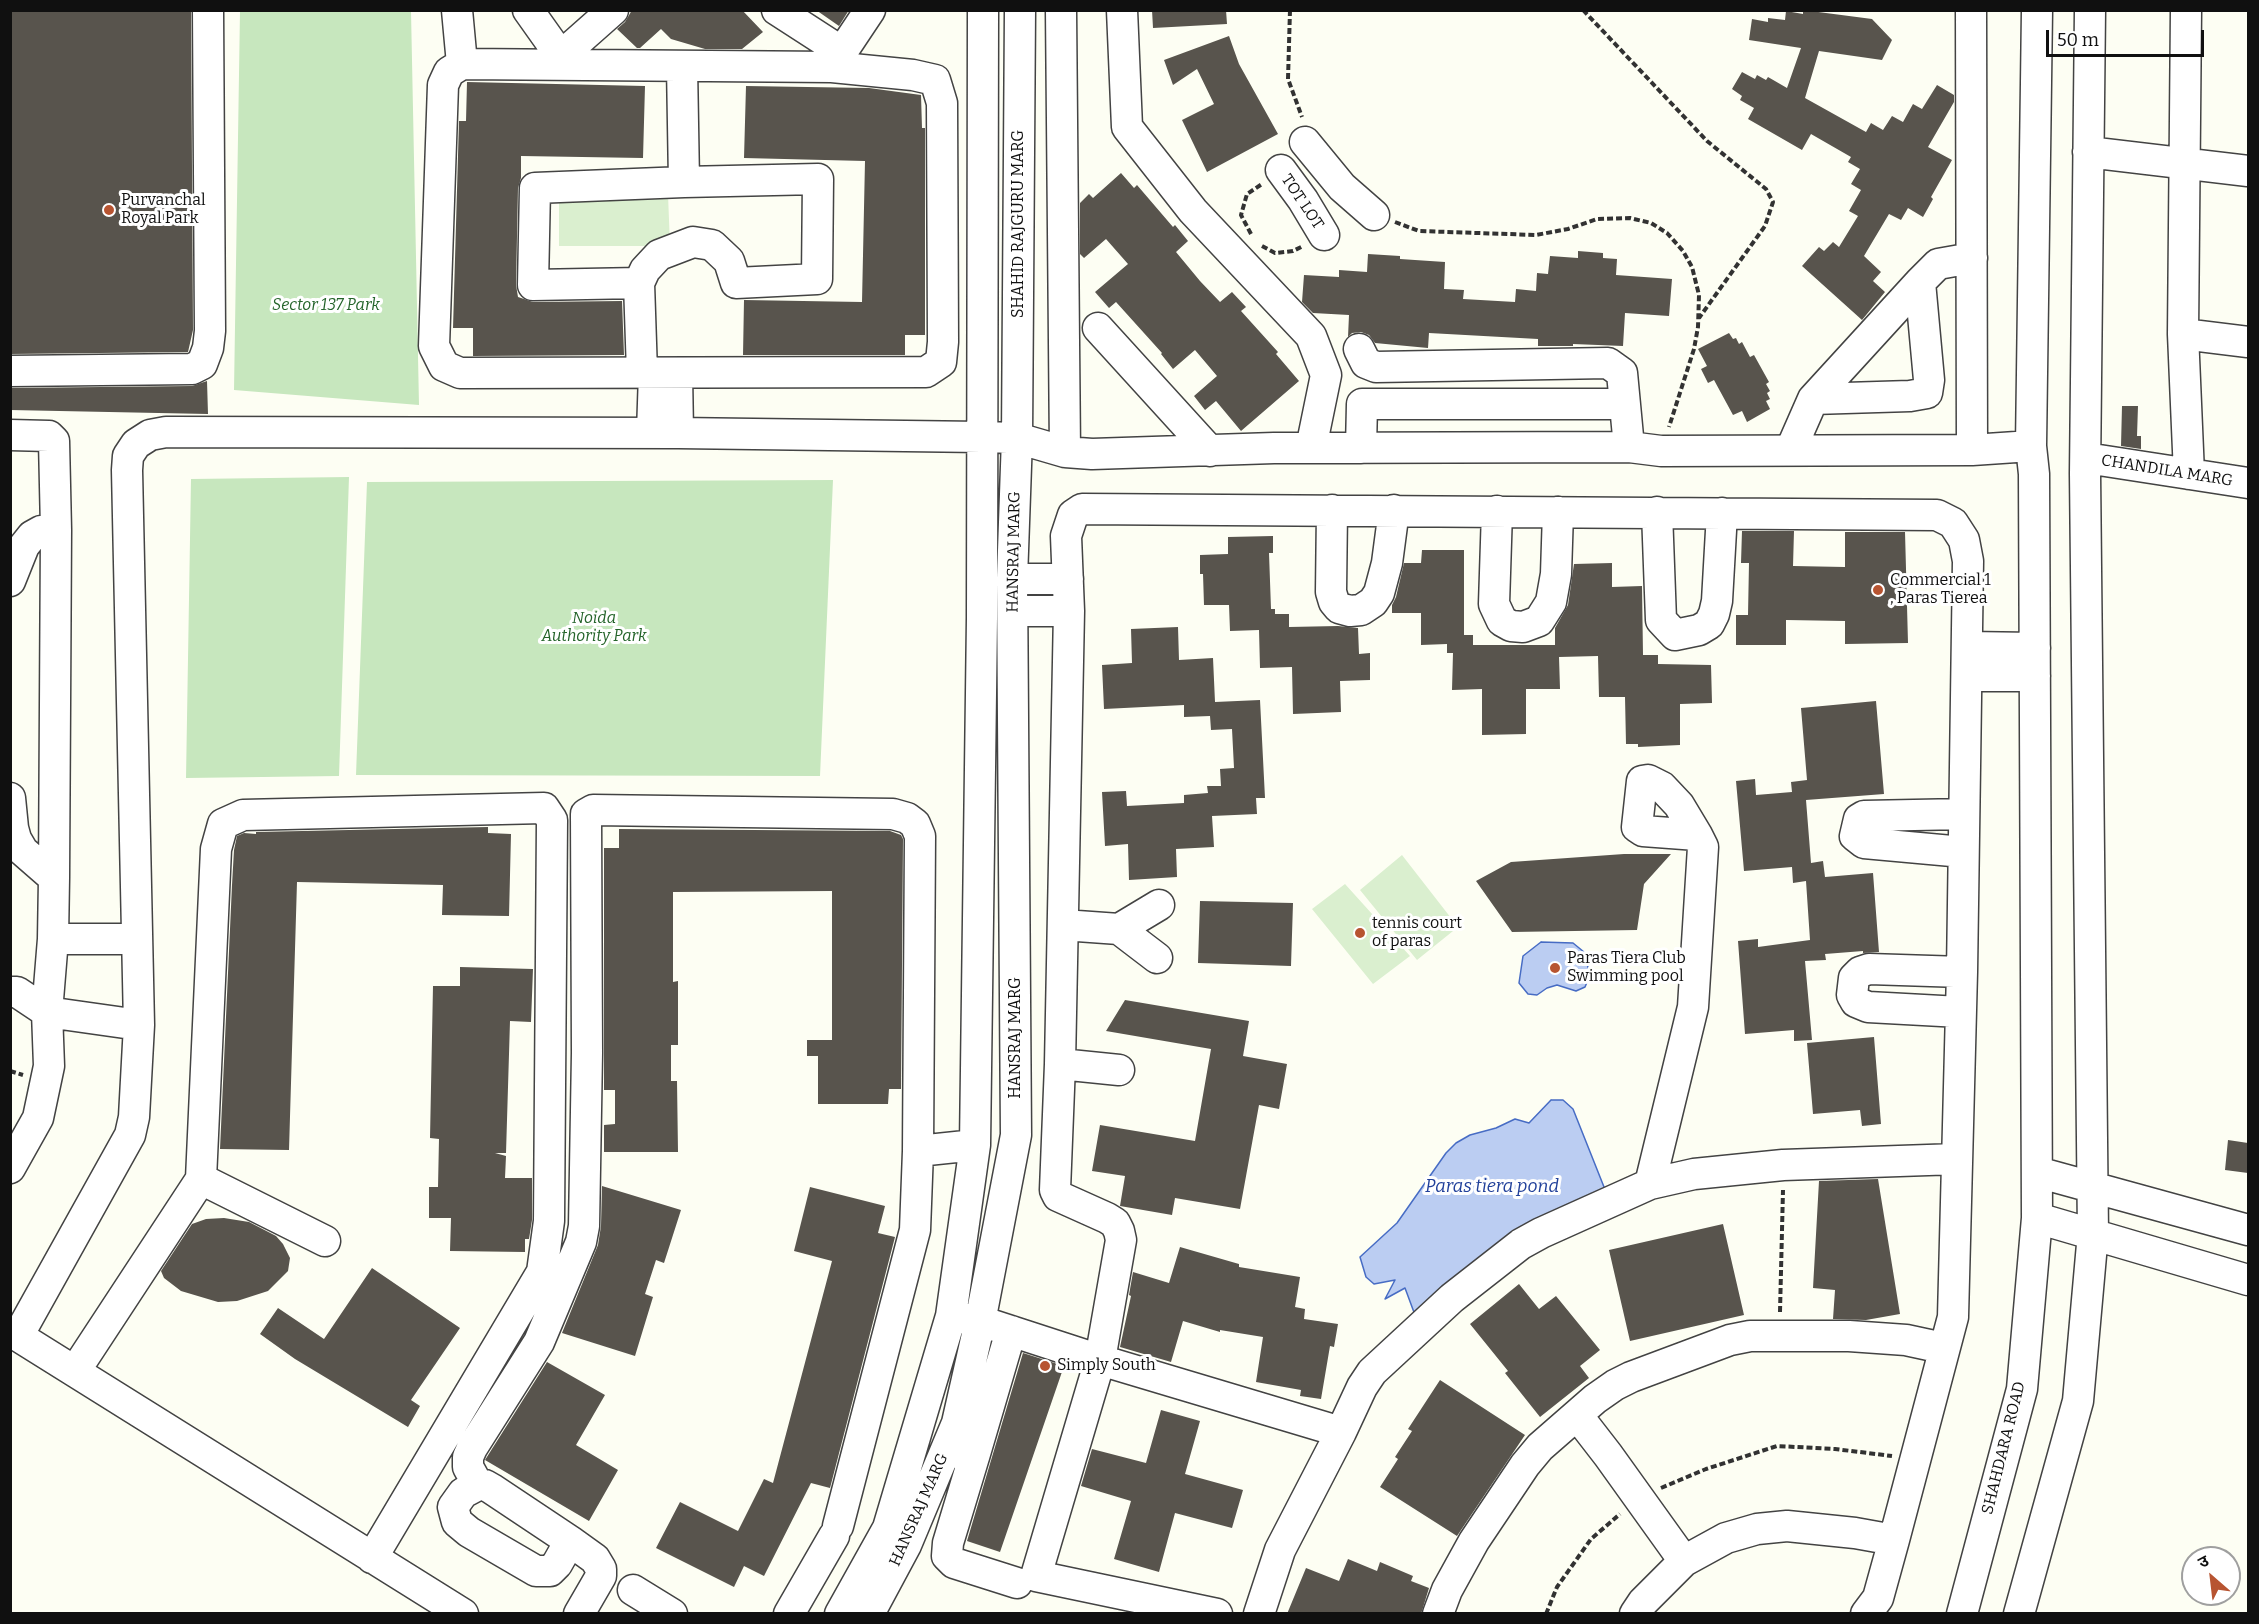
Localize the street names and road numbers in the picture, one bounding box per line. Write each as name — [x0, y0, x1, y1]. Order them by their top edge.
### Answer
street label: SHAHID RAJGURU MARG — [1009, 130, 1029, 318]
street label: TOT LOT — [1277, 171, 1327, 233]
street label: CHANDILA MARG — [2100, 451, 2234, 491]
street label: HANSRAJ MARG — [1003, 491, 1025, 613]
street label: HANSRAJ MARG — [1006, 977, 1026, 1099]
street label: SHAHDARA ROAD — [1978, 1380, 2030, 1516]
street label: HANSRAJ MARG — [886, 1451, 952, 1569]

